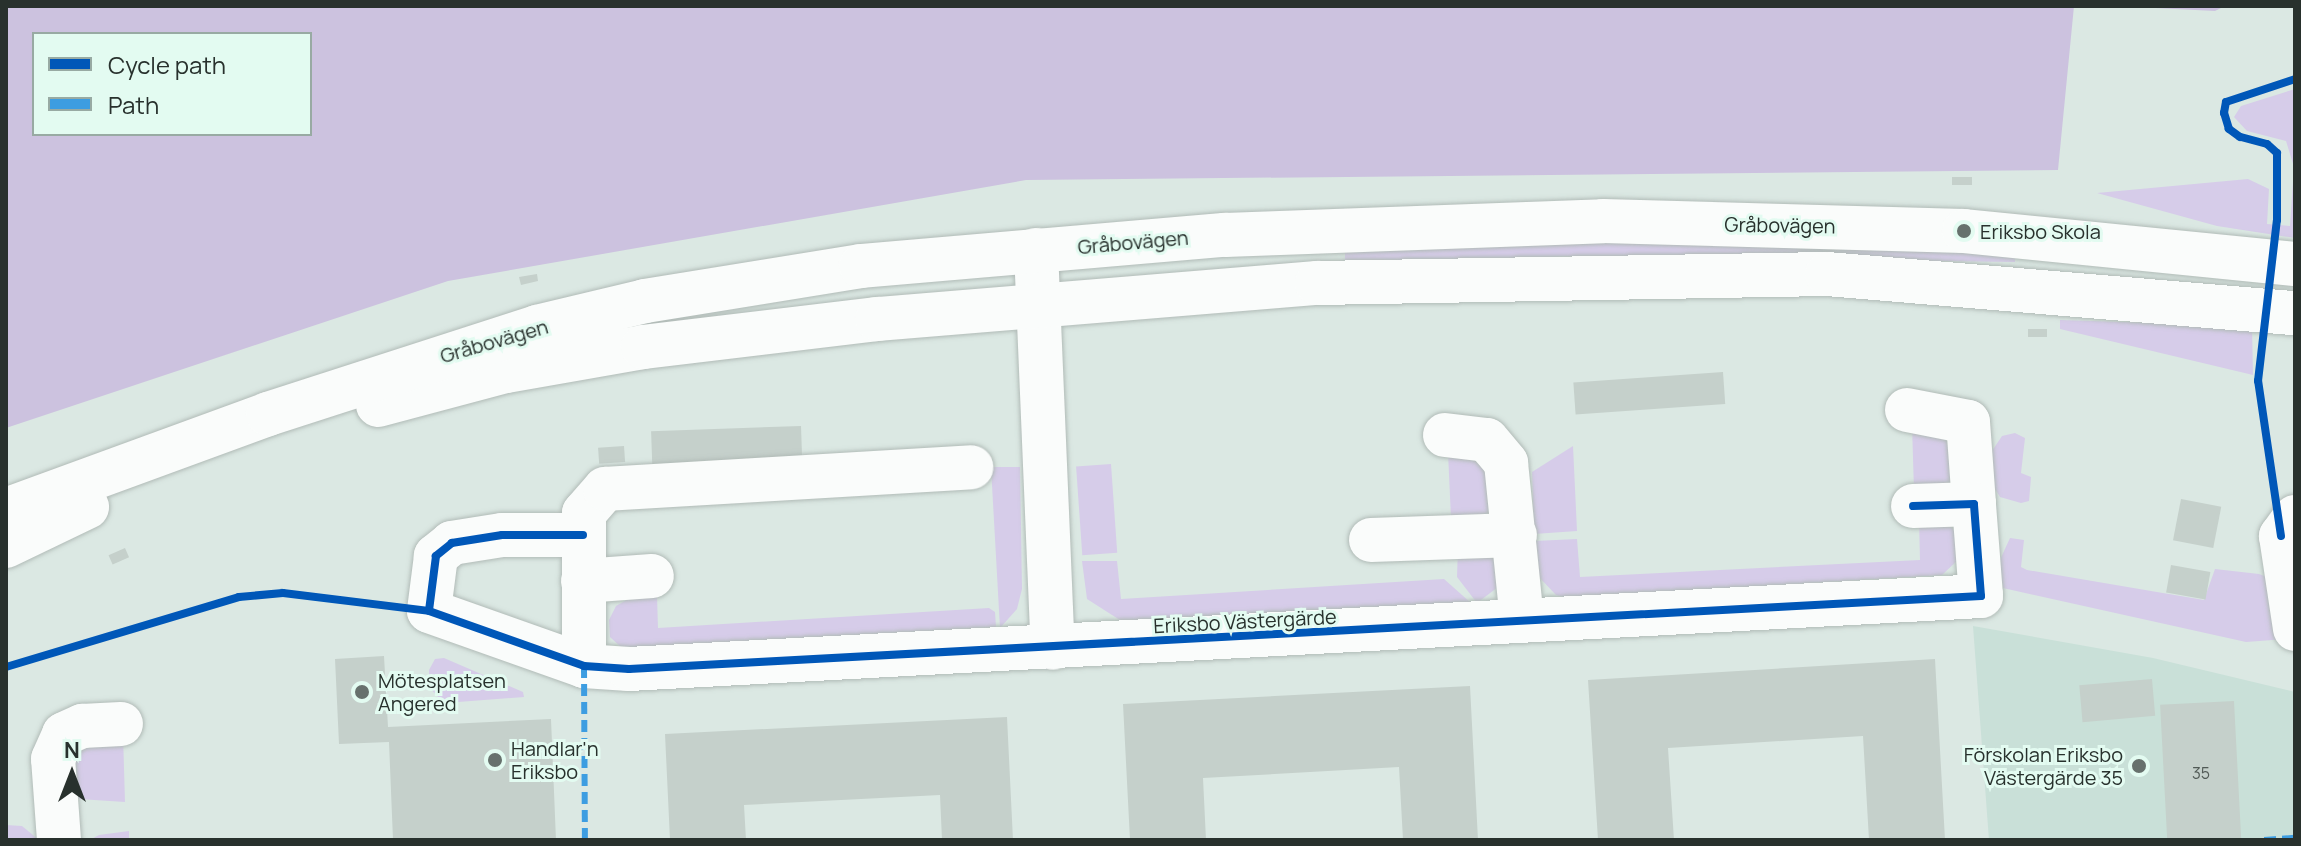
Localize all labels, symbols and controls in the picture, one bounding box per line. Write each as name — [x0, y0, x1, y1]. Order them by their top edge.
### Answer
legend — [32, 32, 312, 136]
text: Cycle path — [108, 48, 226, 81]
text: Path — [108, 88, 159, 121]
street label: Gråbovägen — [1724, 212, 1836, 238]
place label: Eriksbo Skola — [1980, 219, 2101, 243]
marker: Eriksbo Skola — [1955, 222, 1973, 240]
street label: Gråbovägen — [1077, 225, 1189, 259]
street label: Gråbovägen — [437, 314, 551, 368]
street label: Eriksbo Västergärde — [1153, 604, 1337, 638]
place label: Mötesplatsen Angered — [378, 668, 506, 715]
marker: Mötesplatsen Angered — [353, 683, 371, 701]
north arrow — [32, 734, 112, 814]
text: N — [64, 735, 80, 765]
place label: Handlar'n Eriksbo — [511, 736, 599, 783]
place label: Förskolan Eriksbo Västergärde 35 — [1964, 742, 2123, 789]
marker: Handlar'n Eriksbo — [486, 751, 504, 769]
marker: Förskolan Eriksbo Västergärde 35 — [2130, 757, 2148, 775]
house number: 35 — [2192, 763, 2210, 783]

